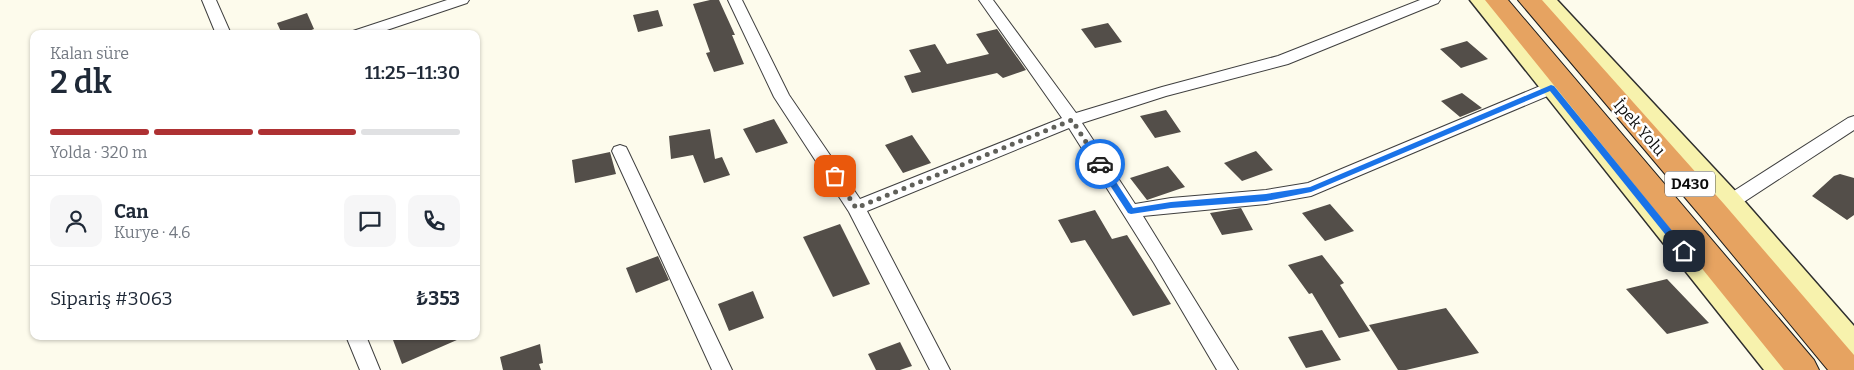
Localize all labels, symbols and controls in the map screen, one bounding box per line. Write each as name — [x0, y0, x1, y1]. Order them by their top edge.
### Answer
text: Kalan süre — [50, 44, 129, 63]
text: 11:25–11:30 — [365, 61, 460, 84]
text: 2 dk — [50, 63, 112, 101]
street label: İpek Yolu — [1610, 95, 1669, 160]
courier — [1075, 139, 1125, 189]
text: Yolda · 320 m — [50, 143, 147, 162]
icon: car — [1086, 150, 1114, 178]
pin — [814, 155, 856, 197]
icon: bag — [821, 162, 849, 190]
road number: D430 — [1665, 172, 1715, 196]
button: person — [50, 195, 102, 247]
button: chat — [344, 195, 396, 247]
button: phone — [408, 195, 460, 247]
text: Can — [114, 200, 149, 223]
text: Kurye · 4.6 — [114, 223, 190, 242]
pin — [1663, 230, 1705, 272]
icon: home — [1670, 237, 1698, 265]
text: Sipariş #3063 — [50, 287, 173, 310]
text: ₺353 — [415, 287, 460, 310]

